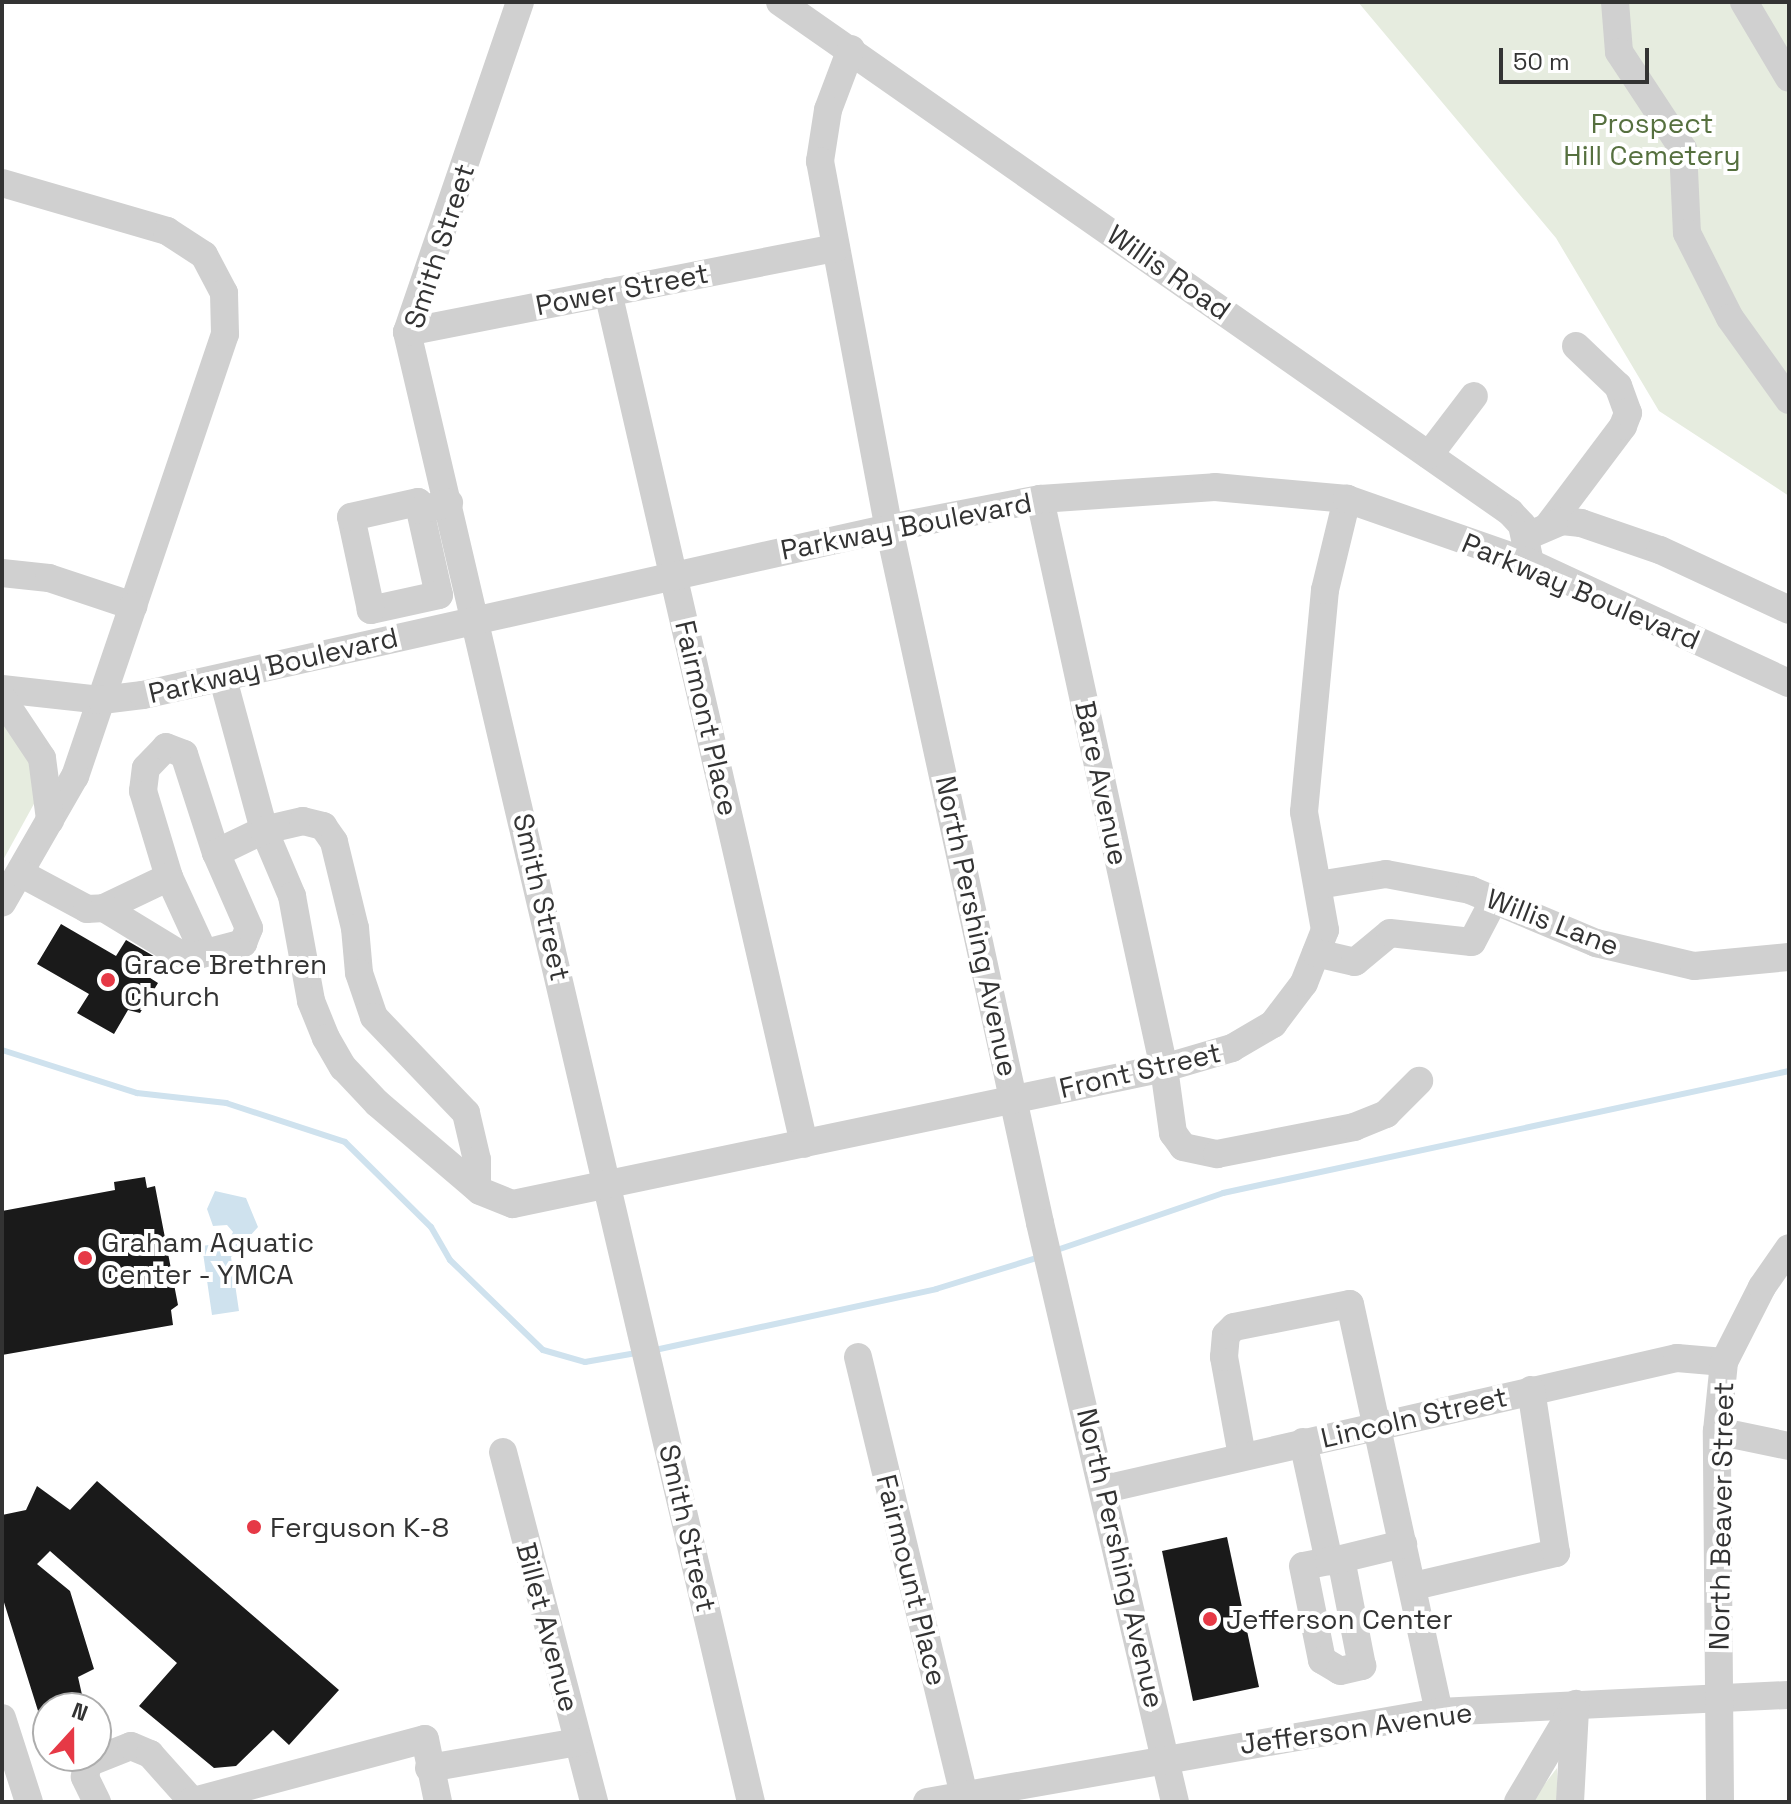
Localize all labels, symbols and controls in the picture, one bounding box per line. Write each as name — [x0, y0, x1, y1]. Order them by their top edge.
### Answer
scale bar — [1503, 32, 1653, 82]
text: 50 m — [1513, 46, 1570, 77]
park label: Prospect Hill Cemetery — [1563, 106, 1741, 172]
street label: Smith Street — [397, 160, 481, 332]
street label: Willis Road — [1101, 217, 1237, 327]
street label: Power Street — [533, 256, 711, 322]
street label: Parkway Boulevard — [778, 485, 1034, 567]
street label: Parkway Boulevard — [1457, 526, 1705, 656]
street label: Fairmont Place — [668, 617, 746, 819]
street label: Parkway Boulevard — [145, 620, 401, 710]
street label: Bare Avenue — [1068, 698, 1136, 868]
street label: North Pershing Avenue — [929, 772, 1025, 1080]
street label: Smith Street — [506, 810, 578, 984]
street label: Willis Lane — [1482, 881, 1624, 963]
place label: Grace Brethren Church — [124, 947, 327, 1013]
marker: Grace Brethren Church — [99, 971, 117, 989]
street label: Front Street — [1056, 1035, 1224, 1105]
place label: Graham Aquatic Center - YMCA — [101, 1225, 315, 1291]
marker: Graham Aquatic Center - YMCA — [76, 1249, 94, 1267]
street label: Lincoln Street — [1318, 1379, 1510, 1455]
street label: North Beaver Street — [1702, 1381, 1740, 1651]
street label: North Pershing Avenue — [1070, 1405, 1172, 1711]
street label: Smith Street — [652, 1441, 724, 1615]
street label: Fairmount Place — [870, 1471, 954, 1689]
place label: Ferguson K-8 — [270, 1510, 449, 1544]
marker: Ferguson K-8 — [245, 1518, 263, 1536]
street label: Billet Avenue — [509, 1539, 587, 1715]
place label: Jefferson Center — [1226, 1602, 1453, 1636]
marker: Jefferson Center — [1201, 1610, 1219, 1628]
north arrow — [32, 1692, 112, 1772]
street label: Jefferson Avenue — [1237, 1695, 1475, 1761]
text: N — [68, 1696, 92, 1727]

